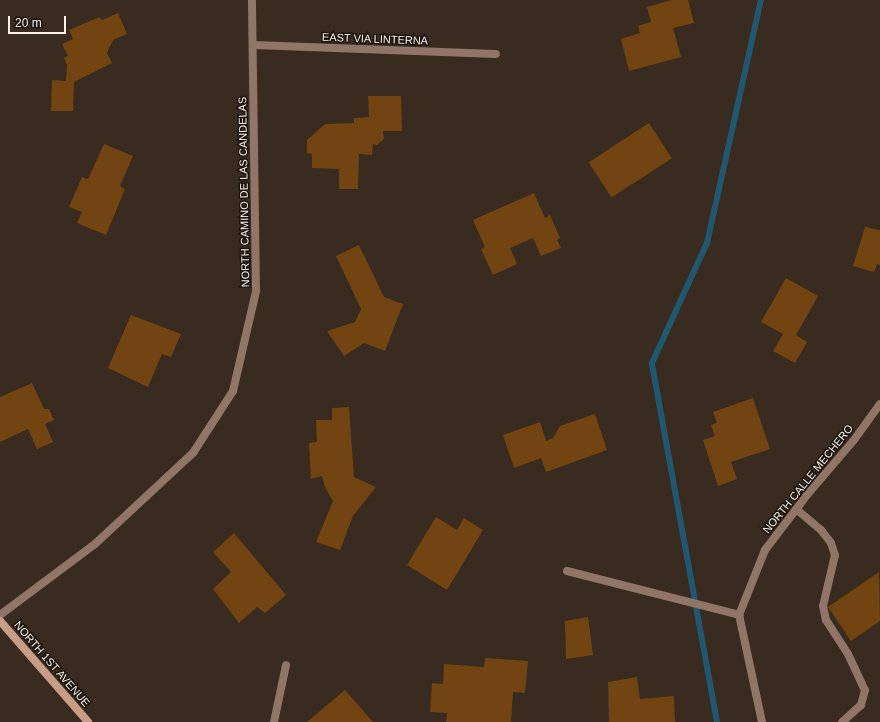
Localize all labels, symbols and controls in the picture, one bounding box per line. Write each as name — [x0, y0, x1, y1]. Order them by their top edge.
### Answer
scale bar — [10, 8, 68, 34]
text: 20 m — [15, 16, 42, 30]
street label: EAST VIA LINTERNA — [321, 31, 429, 47]
street label: NORTH CAMINO DE LAS CANDELAS — [236, 97, 252, 287]
street label: NORTH CALLE MECHERO — [760, 422, 856, 536]
street label: NORTH 1ST AVENUE — [11, 618, 93, 710]

